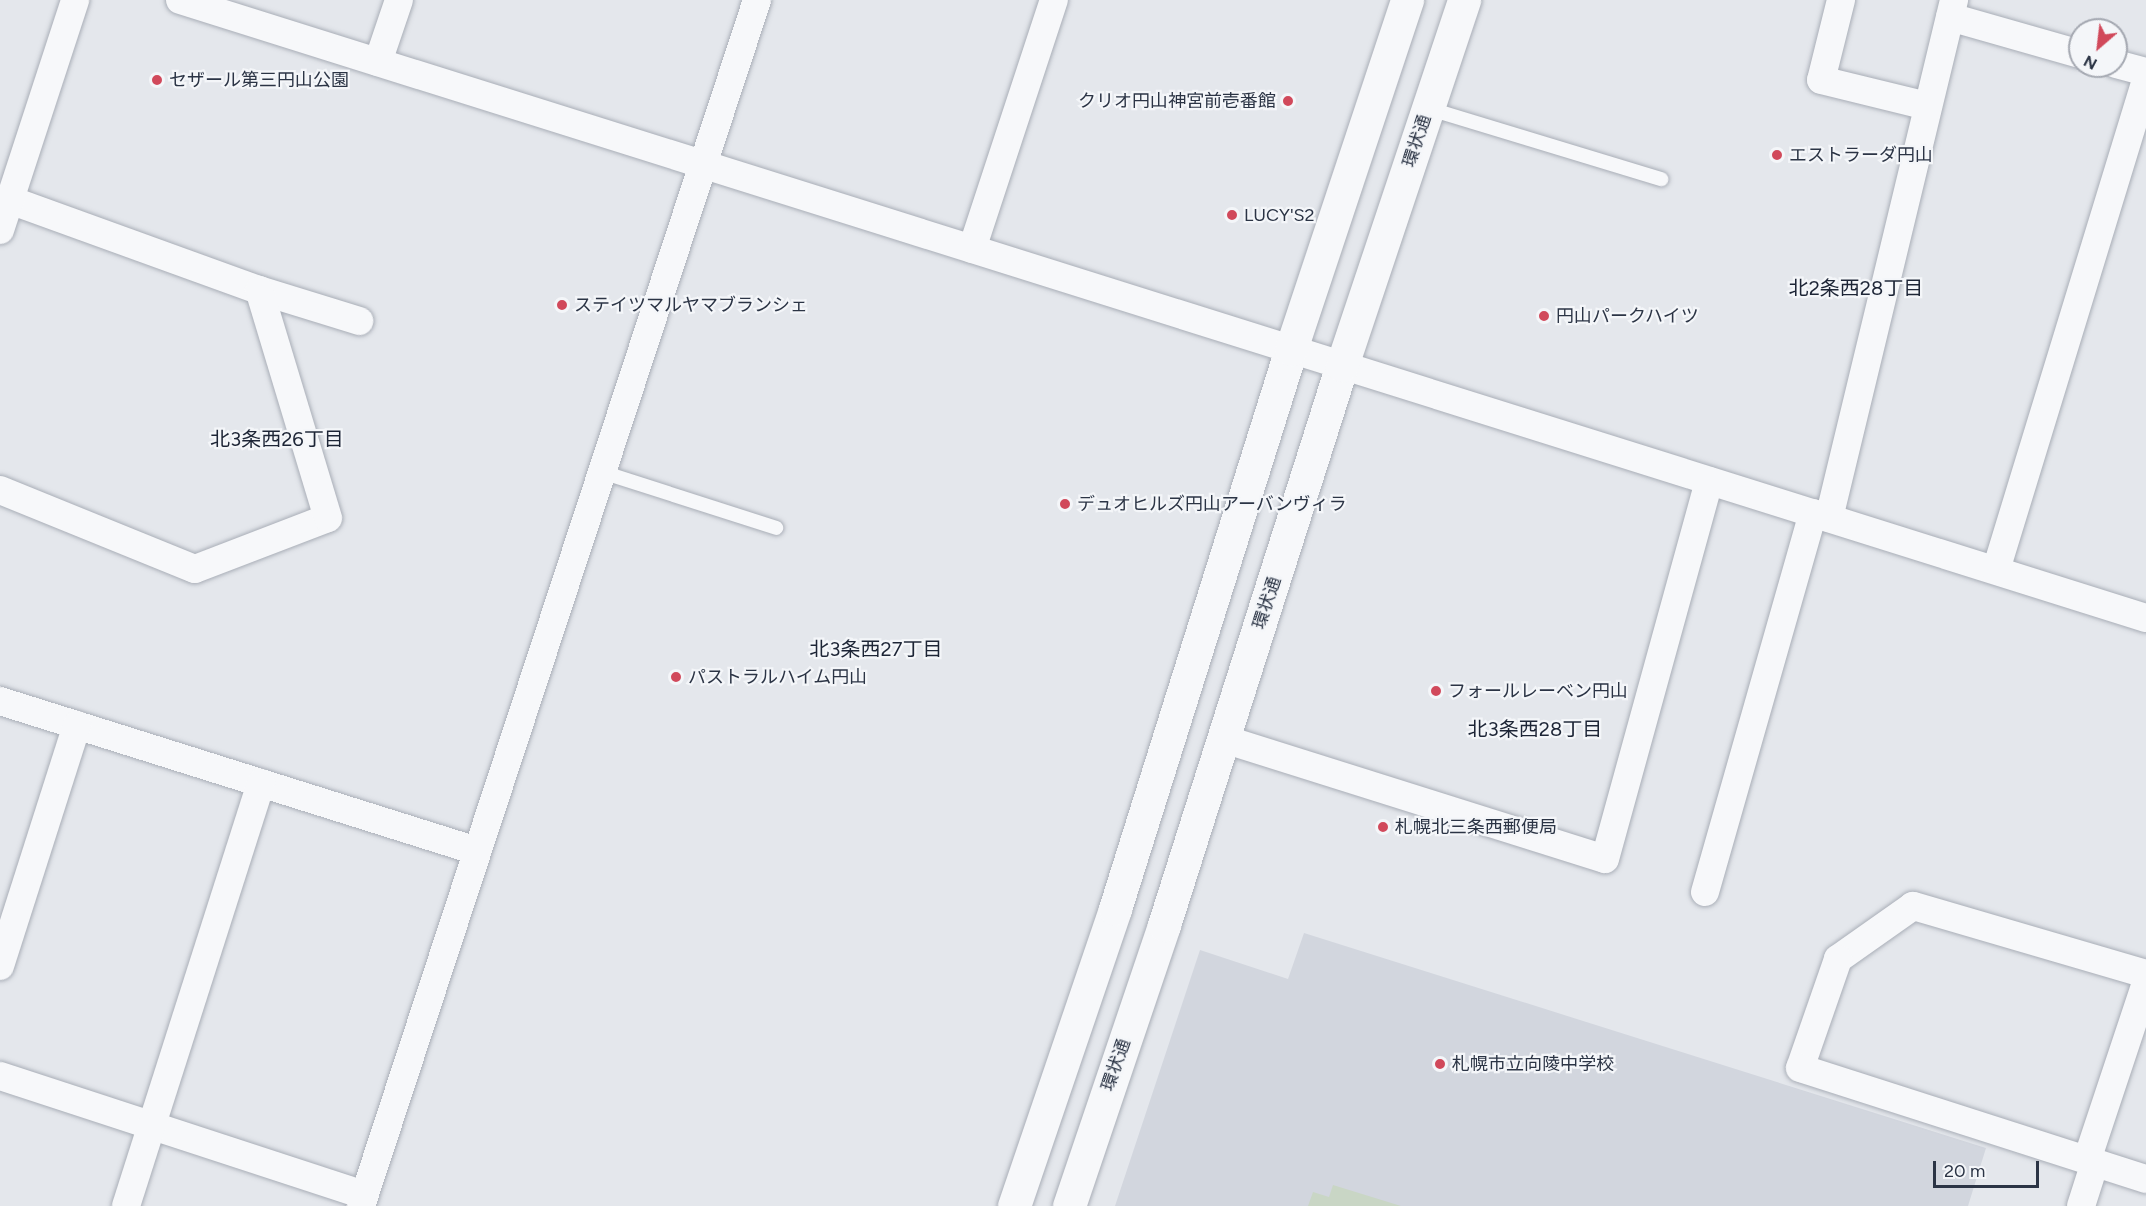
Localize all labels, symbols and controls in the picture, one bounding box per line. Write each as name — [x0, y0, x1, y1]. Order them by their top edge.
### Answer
north arrow — [2068, 18, 2128, 78]
text: N — [2080, 51, 2100, 74]
place label: セザール第三円山公園 — [169, 69, 349, 91]
marker: セザール第三円山公園 — [150, 73, 164, 87]
place label: クリオ円山神宮前壱番館 — [1078, 90, 1276, 112]
marker: クリオ円山神宮前壱番館 — [1281, 94, 1295, 108]
street label: 環状通 — [1398, 112, 1436, 170]
place label: エストラーダ円山 — [1789, 144, 1933, 166]
marker: エストラーダ円山 — [1770, 148, 1784, 162]
place label: LUCY'S2 — [1244, 204, 1315, 226]
marker: LUCY'S2 — [1225, 208, 1239, 222]
district label: 北2条西28丁目 — [1789, 276, 1923, 300]
place label: ステイツマルヤマブランシェ — [574, 294, 808, 316]
marker: ステイツマルヤマブランシェ — [555, 298, 569, 312]
place label: 円山パークハイツ — [1556, 305, 1700, 327]
marker: 円山パークハイツ — [1537, 309, 1551, 323]
district label: 北3条西26丁目 — [210, 427, 344, 451]
place label: デュオヒルズ円山アーバンヴィラ — [1077, 493, 1346, 515]
marker: デュオヒルズ円山アーバンヴィラ — [1058, 497, 1072, 511]
street label: 環状通 — [1248, 574, 1286, 632]
district label: 北3条西27丁目 — [810, 637, 942, 661]
place label: パストラルハイム円山 — [688, 666, 868, 688]
marker: パストラルハイム円山 — [669, 670, 683, 684]
place label: フォールレーベン円山 — [1448, 680, 1628, 702]
marker: フォールレーベン円山 — [1429, 684, 1443, 698]
district label: 北3条西28丁目 — [1468, 717, 1602, 741]
place label: 札幌北三条西郵便局 — [1395, 816, 1557, 838]
marker: 札幌北三条西郵便局 — [1376, 820, 1390, 834]
street label: 環状通 — [1097, 1036, 1135, 1094]
place label: 札幌市立向陵中学校 — [1452, 1053, 1614, 1075]
marker: 札幌市立向陵中学校 — [1433, 1057, 1447, 1071]
scale bar — [1936, 1149, 2042, 1187]
text: 20 m — [1944, 1160, 1985, 1182]

